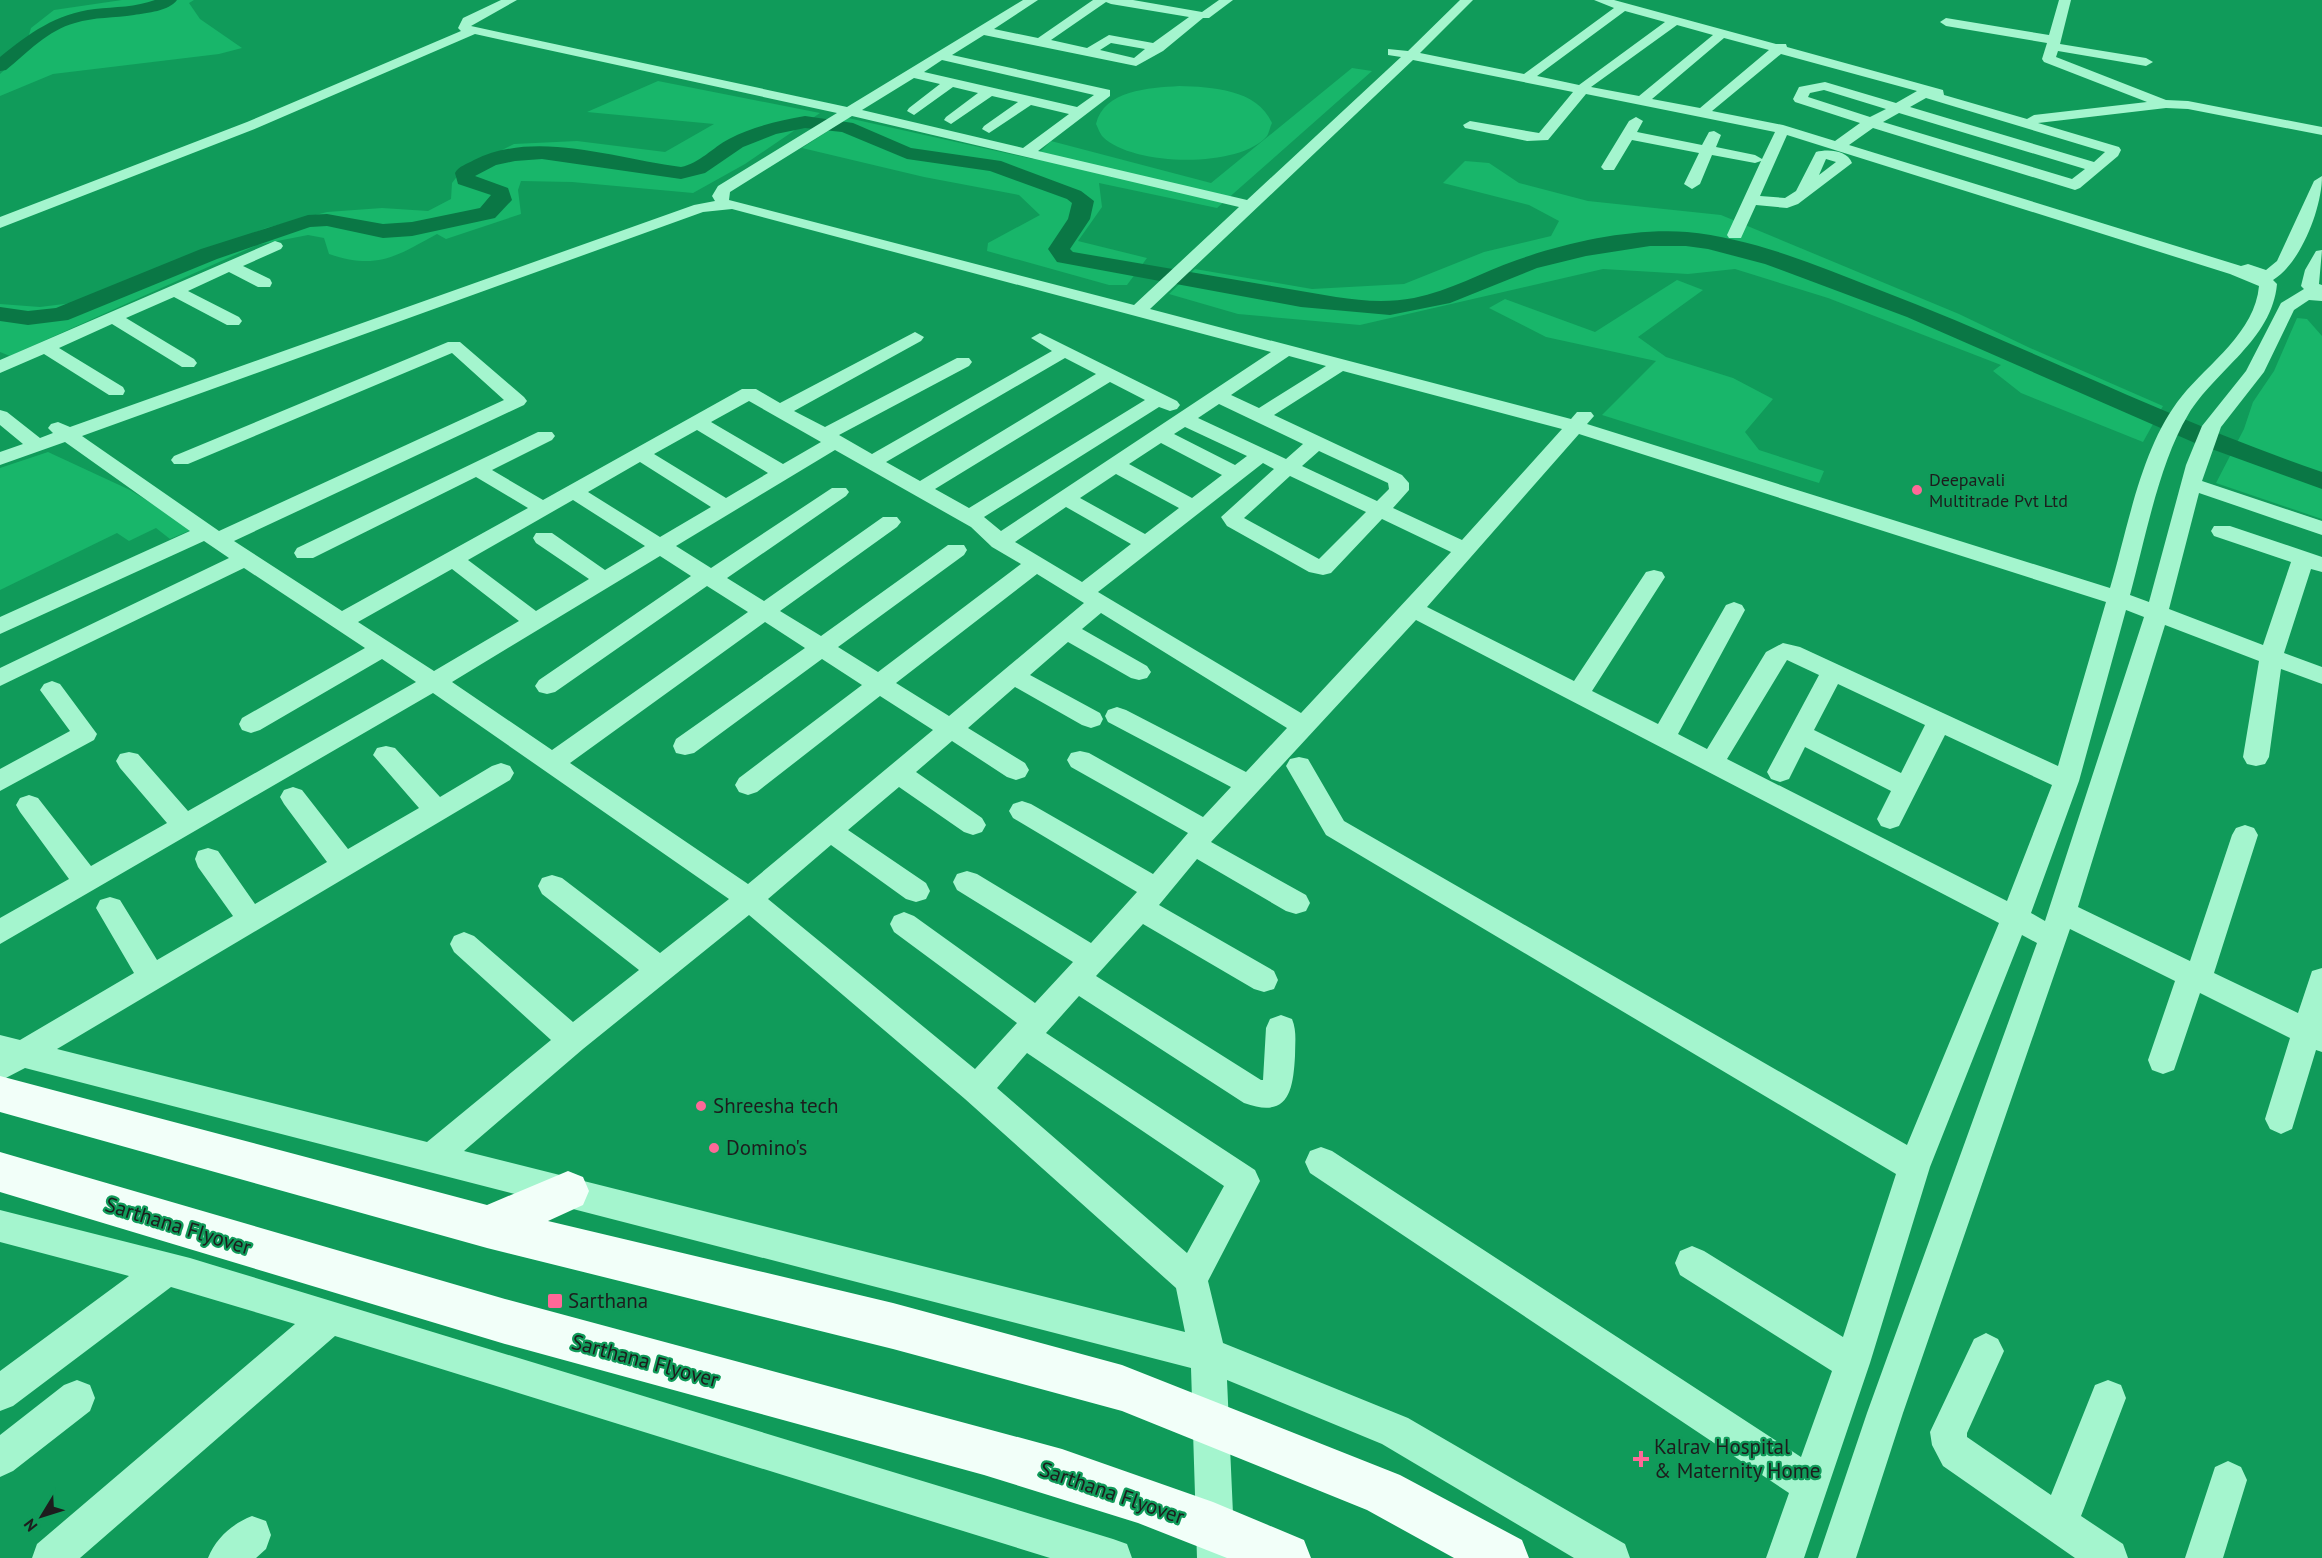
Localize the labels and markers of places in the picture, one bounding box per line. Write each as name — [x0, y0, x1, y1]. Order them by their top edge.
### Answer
place label: Deepavali Multitrade Pvt Ltd — [1929, 468, 2068, 512]
marker: Deepavali Multitrade Pvt Ltd — [1910, 483, 1924, 497]
place label: Shreesha tech — [713, 1092, 839, 1119]
marker: Shreesha tech — [694, 1099, 708, 1113]
place label: Domino's — [726, 1134, 807, 1161]
marker: Domino's — [707, 1141, 721, 1155]
place label: Sarthana — [568, 1287, 648, 1314]
marker: Sarthana — [546, 1292, 564, 1310]
place label: Kalrav Hospital & Maternity Home — [1654, 1433, 1820, 1484]
marker: Kalrav Hospital & Maternity Home — [1632, 1450, 1650, 1468]

